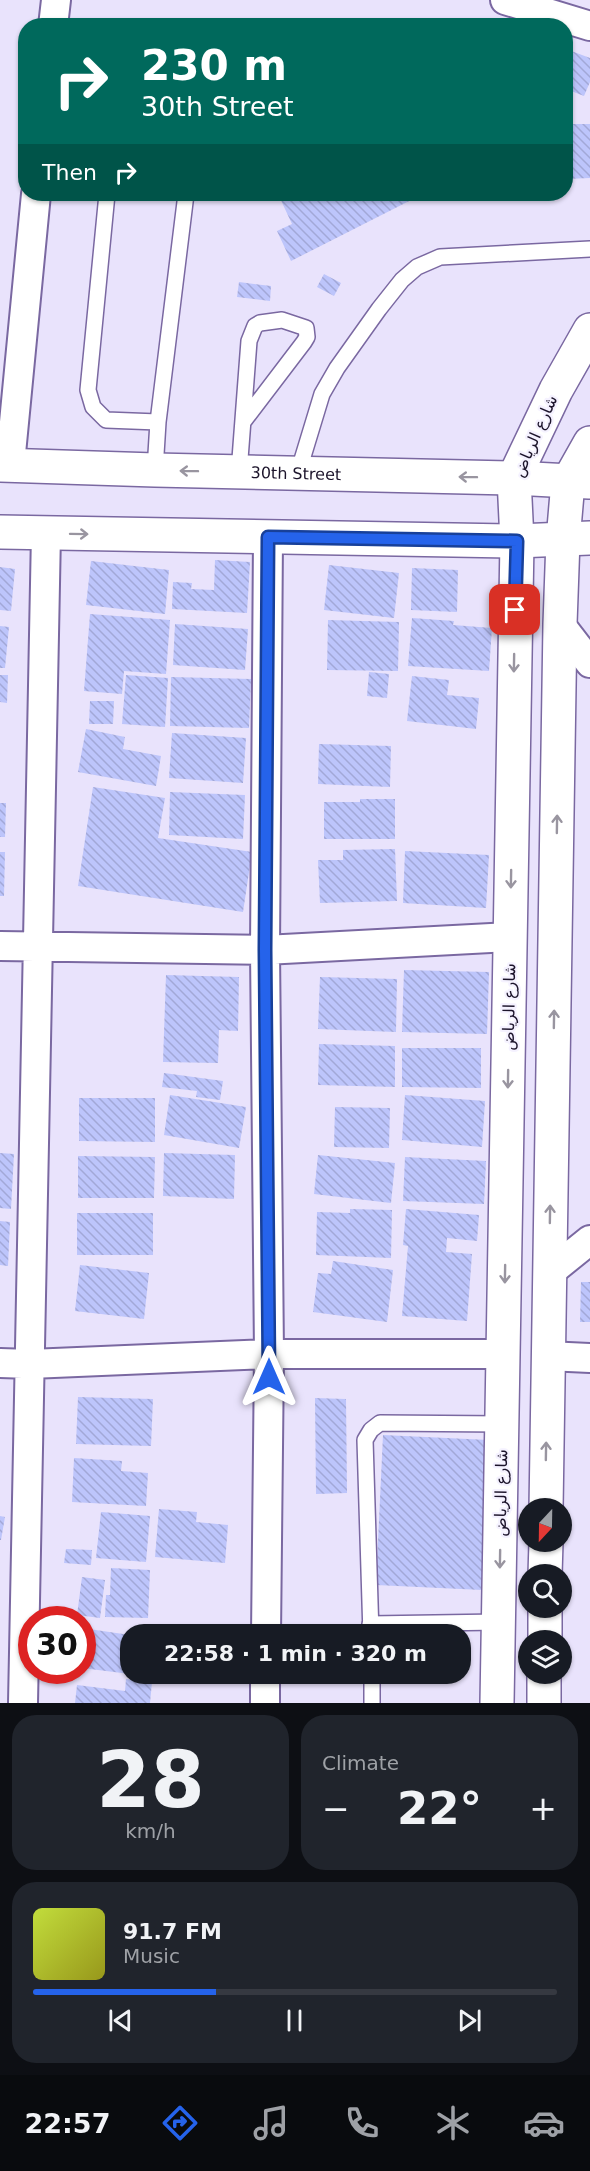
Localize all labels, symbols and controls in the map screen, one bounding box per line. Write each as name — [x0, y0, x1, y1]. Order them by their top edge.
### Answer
text: 230 m — [141, 41, 287, 90]
icon: right — [42, 42, 120, 120]
text: 30th Street — [141, 91, 294, 122]
icon: right — [109, 156, 142, 189]
text: Then — [42, 160, 97, 185]
street label: شارع الرياض — [509, 392, 562, 480]
street label: 30th Street — [250, 463, 341, 484]
one-way arrow — [180, 465, 200, 477]
one-way arrow — [459, 471, 479, 483]
one-way arrow — [69, 528, 89, 540]
pin — [489, 584, 540, 635]
icon: arrive — [498, 593, 531, 626]
one-way arrow — [508, 652, 520, 672]
one-way arrow — [551, 815, 562, 835]
one-way arrow — [505, 868, 517, 888]
street label: شارع الرياض — [499, 963, 520, 1051]
one-way arrow — [548, 1010, 559, 1030]
one-way arrow — [502, 1069, 514, 1089]
one-way arrow — [545, 1205, 556, 1225]
one-way arrow — [499, 1264, 511, 1284]
position arrow — [237, 1345, 301, 1409]
one-way arrow — [541, 1441, 552, 1461]
street label: شارع الرياض — [491, 1449, 512, 1537]
north arrow — [518, 1498, 572, 1552]
map controls — [518, 1498, 572, 1684]
one-way arrow — [494, 1549, 506, 1569]
button: search — [518, 1564, 572, 1618]
speed limit sign: 30 — [18, 1606, 96, 1684]
button: layers — [518, 1630, 572, 1684]
text: 22:58 · 1 min · 320 m — [164, 1641, 427, 1666]
text: 28 — [96, 1735, 205, 1825]
text: Climate — [322, 1751, 399, 1775]
text: 22° — [397, 1782, 482, 1835]
text: − — [322, 1789, 350, 1828]
text: + — [529, 1789, 557, 1828]
text: km/h — [125, 1819, 176, 1843]
text: 91.7 FM — [123, 1919, 222, 1944]
text: Music — [123, 1944, 180, 1968]
icon: previous — [104, 2004, 137, 2037]
icon: pause — [278, 2004, 311, 2037]
icon: next — [453, 2004, 486, 2037]
icon: directions — [159, 2102, 201, 2144]
icon: music — [250, 2102, 292, 2144]
icon: phone — [341, 2102, 383, 2144]
icon: climate — [432, 2102, 474, 2144]
icon: car — [523, 2102, 565, 2144]
text: 22:57 — [25, 2108, 110, 2139]

